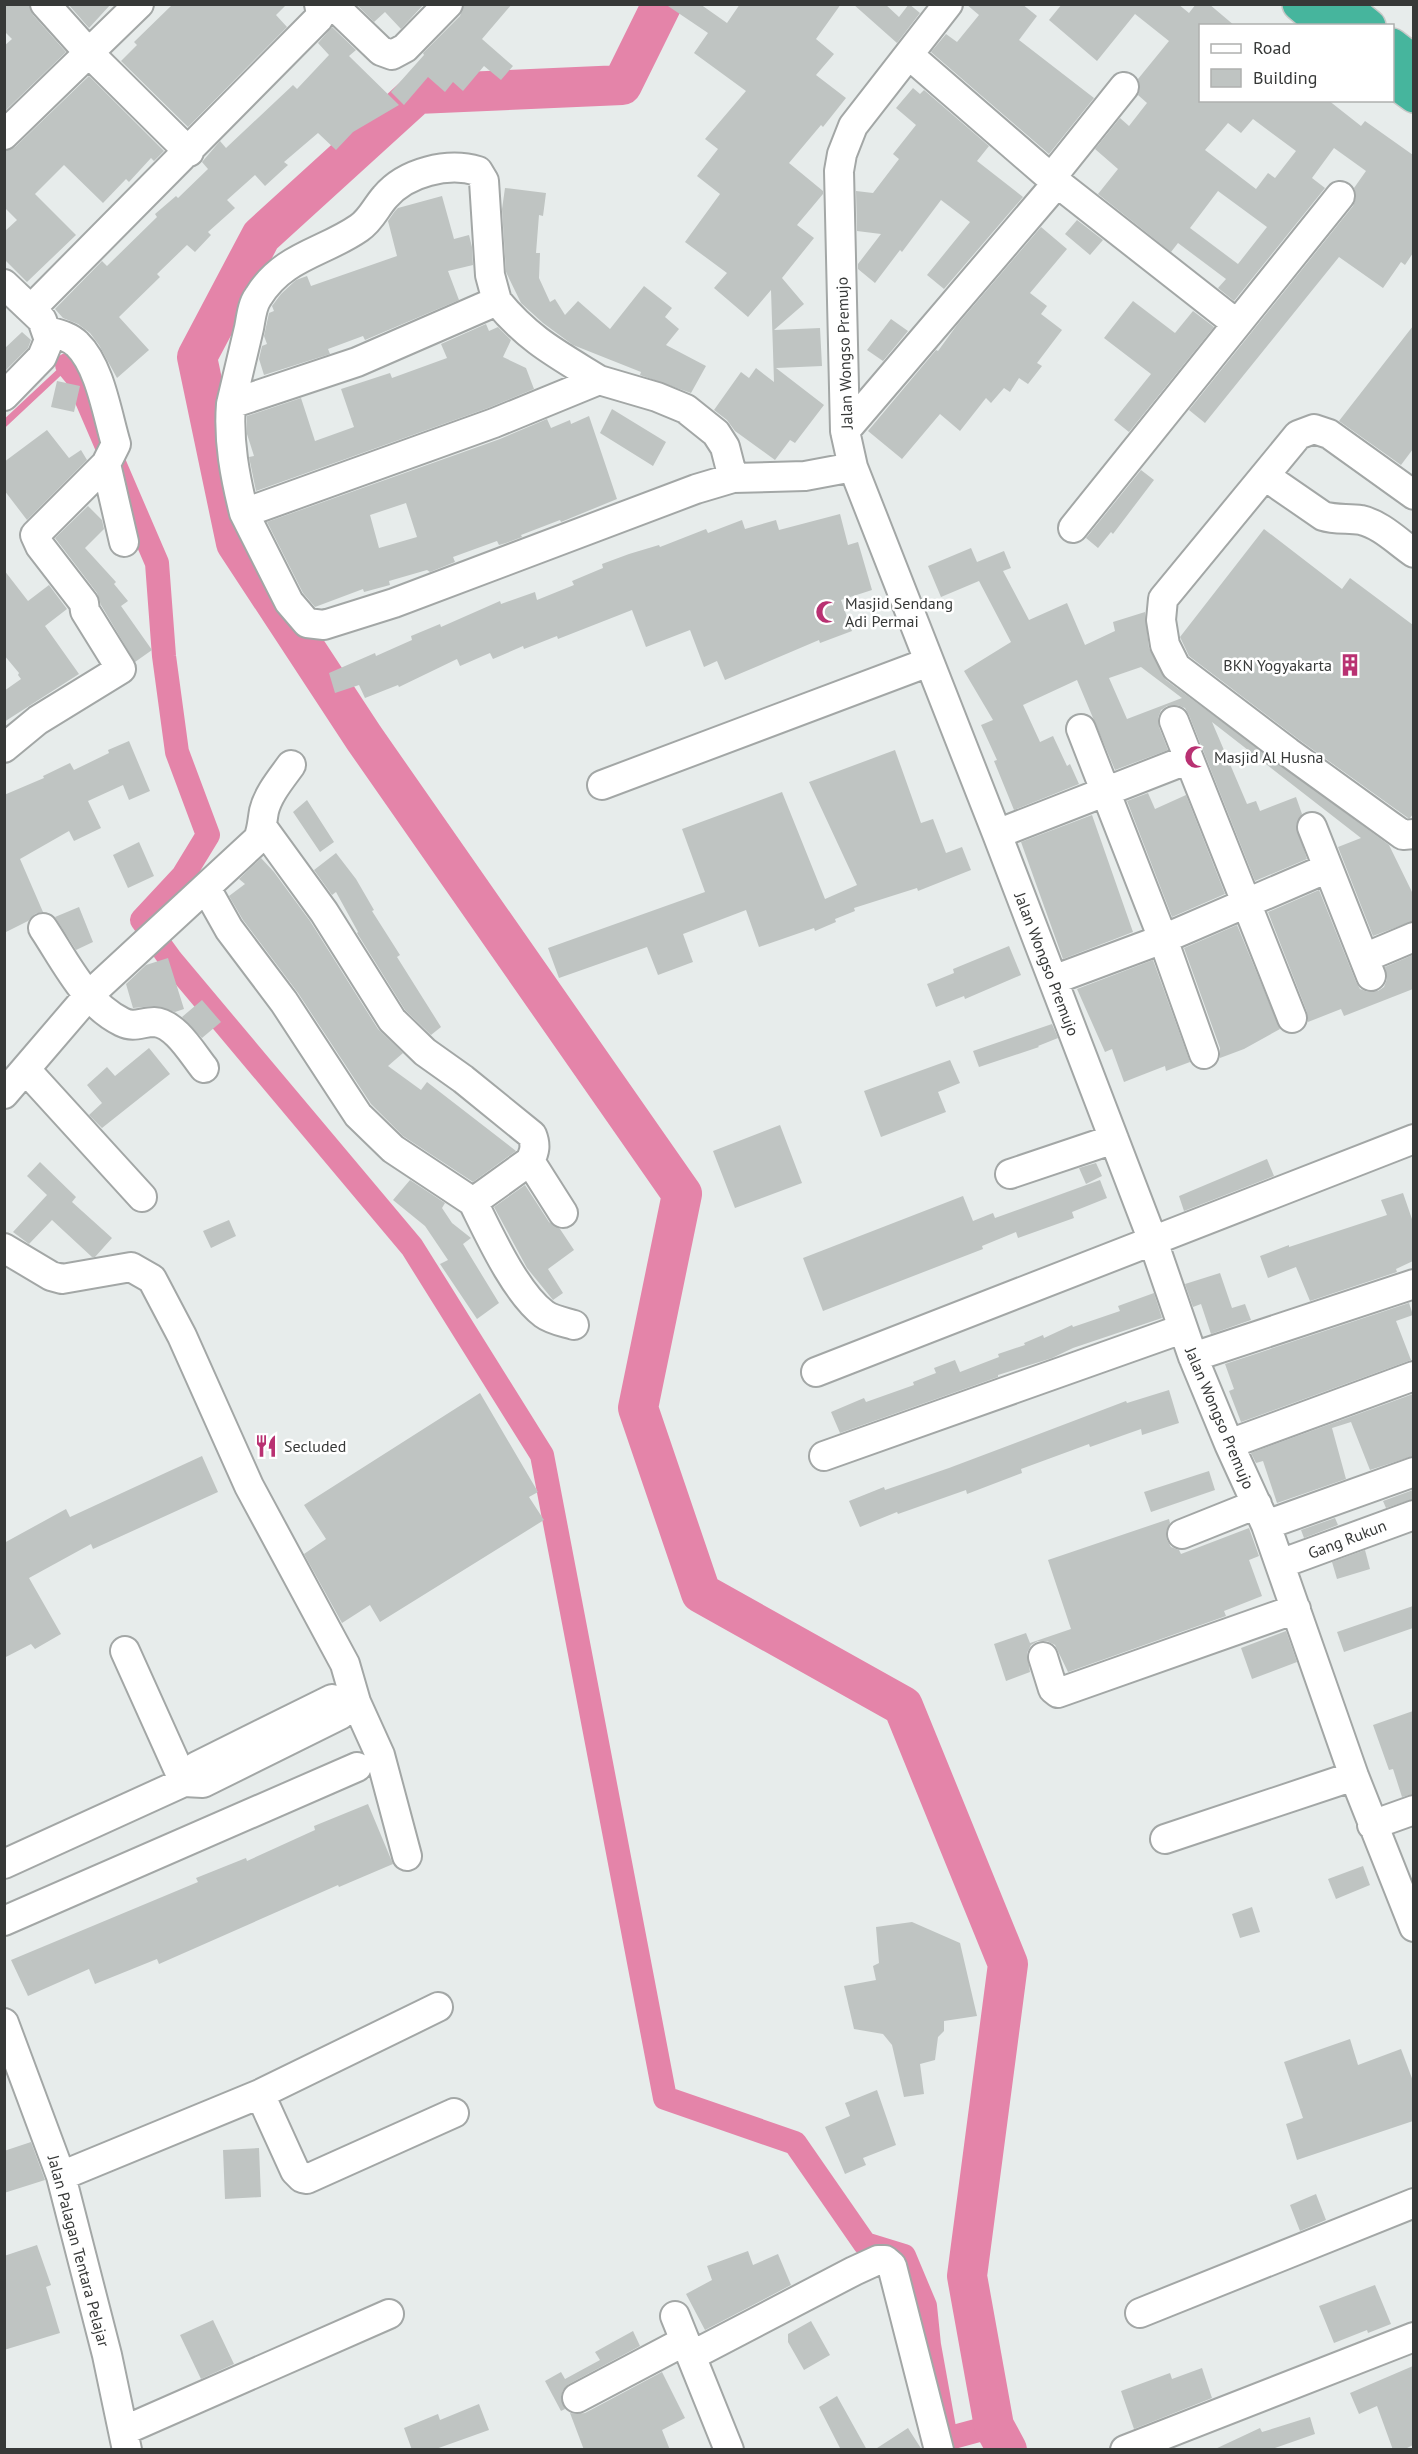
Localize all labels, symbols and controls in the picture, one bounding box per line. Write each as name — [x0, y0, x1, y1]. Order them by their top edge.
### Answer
legend — [1199, 24, 1394, 102]
text: Road — [1253, 36, 1291, 59]
text: Building — [1253, 66, 1317, 89]
street label: Jalan Wongso Premujo — [831, 276, 857, 431]
place label: Masjid Sendang Adi Permai — [845, 593, 953, 631]
mosque icon: Masjid Sendang Adi Permai — [814, 599, 840, 625]
building icon: BKN Yogyakarta — [1337, 652, 1363, 678]
place label: BKN Yogyakarta — [1223, 655, 1332, 675]
mosque icon: Masjid Al Husna — [1183, 744, 1209, 770]
place label: Masjid Al Husna — [1214, 747, 1323, 767]
street label: Jalan Wongso Premujo — [1010, 888, 1084, 1039]
street label: Jalan Wongso Premujo — [1181, 1343, 1259, 1492]
restaurant icon: Secluded — [253, 1433, 279, 1459]
place label: Secluded — [284, 1436, 346, 1456]
street label: Gang Rukun — [1305, 1515, 1389, 1563]
street label: Jalan Palagan Tentara Pelajar — [43, 2152, 114, 2350]

